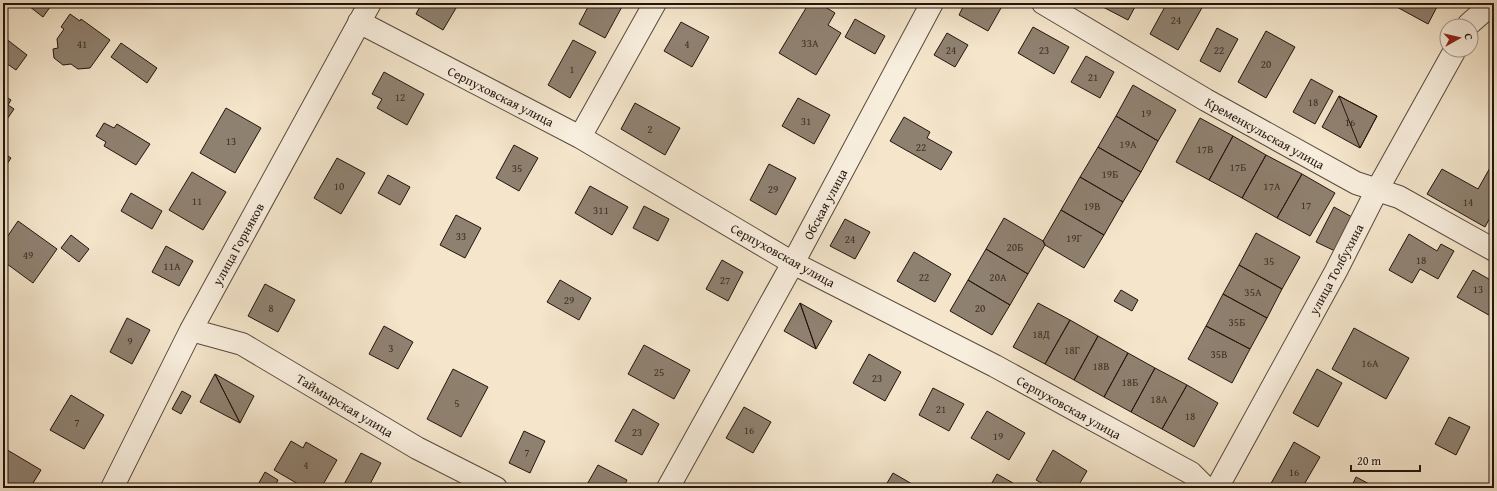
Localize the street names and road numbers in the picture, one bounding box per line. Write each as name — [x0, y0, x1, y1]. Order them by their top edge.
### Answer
street label: Серпуховская улица — [444, 61, 558, 132]
street label: Кременкульская улица — [1202, 93, 1329, 175]
street label: Обская улица — [799, 165, 852, 243]
street label: улица Горняков — [207, 199, 269, 290]
street label: Серпуховская улица — [727, 219, 839, 293]
street label: улица Толбухина — [1304, 220, 1369, 319]
street label: Таймырская улица — [293, 369, 397, 442]
street label: Серпуховская улица — [1013, 371, 1125, 445]

